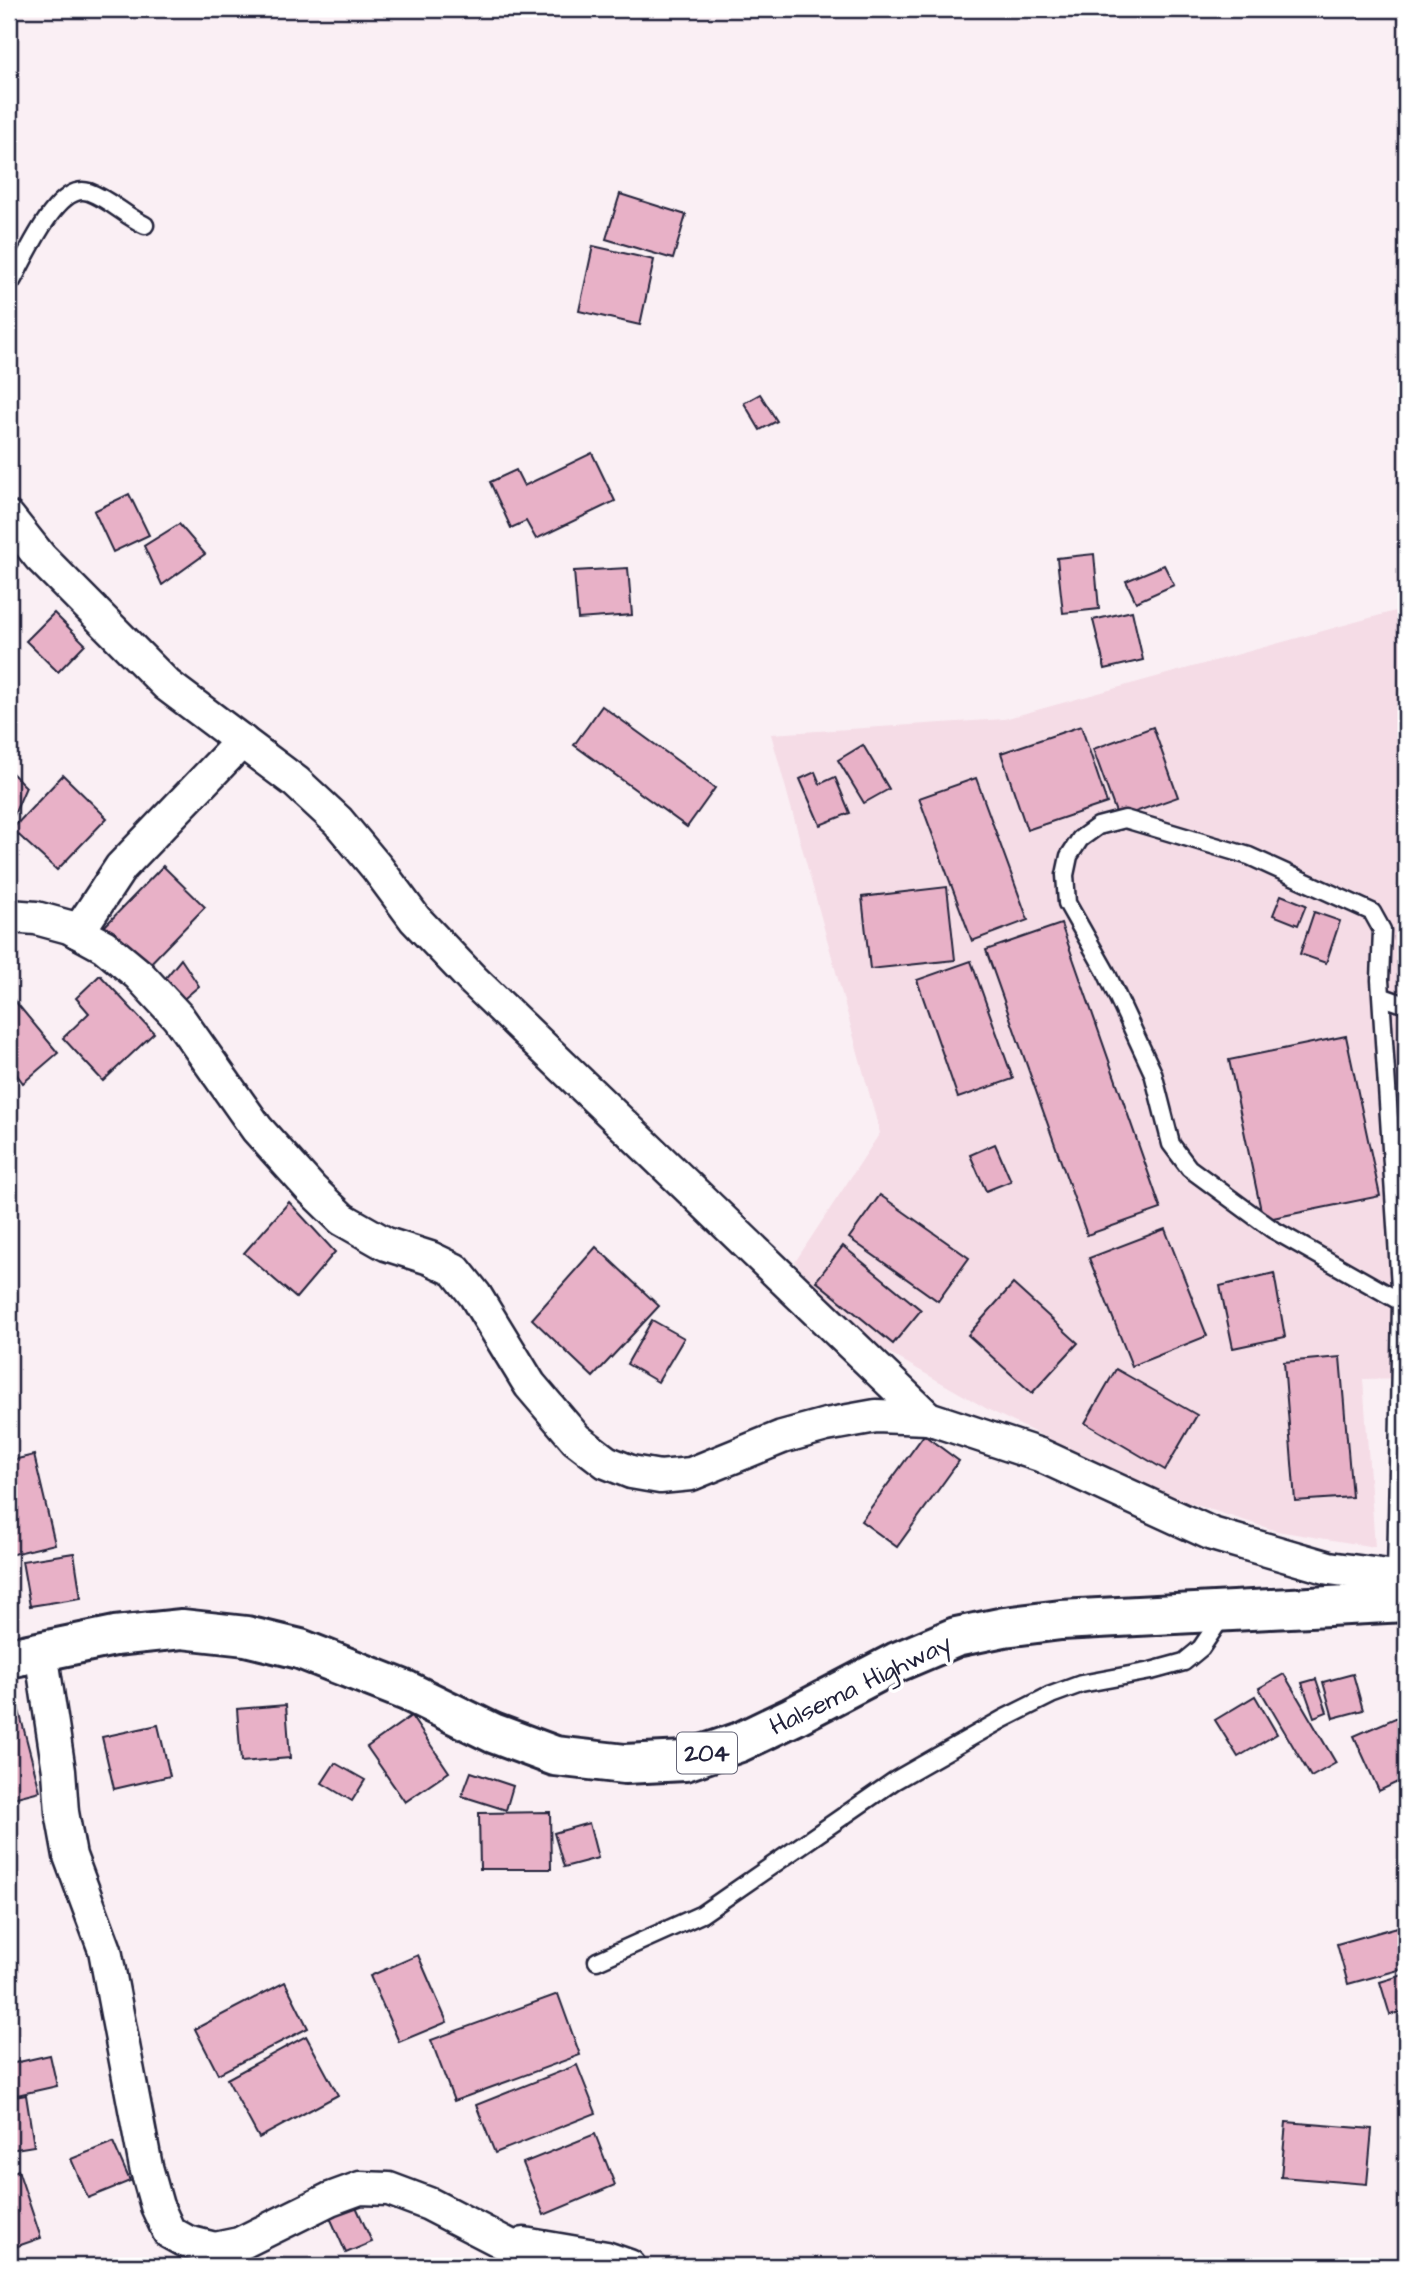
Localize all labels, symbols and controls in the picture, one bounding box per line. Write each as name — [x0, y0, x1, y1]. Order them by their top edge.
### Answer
street label: Halsema Highway — [763, 1625, 958, 1746]
road number: 204 — [677, 1732, 737, 1773]

